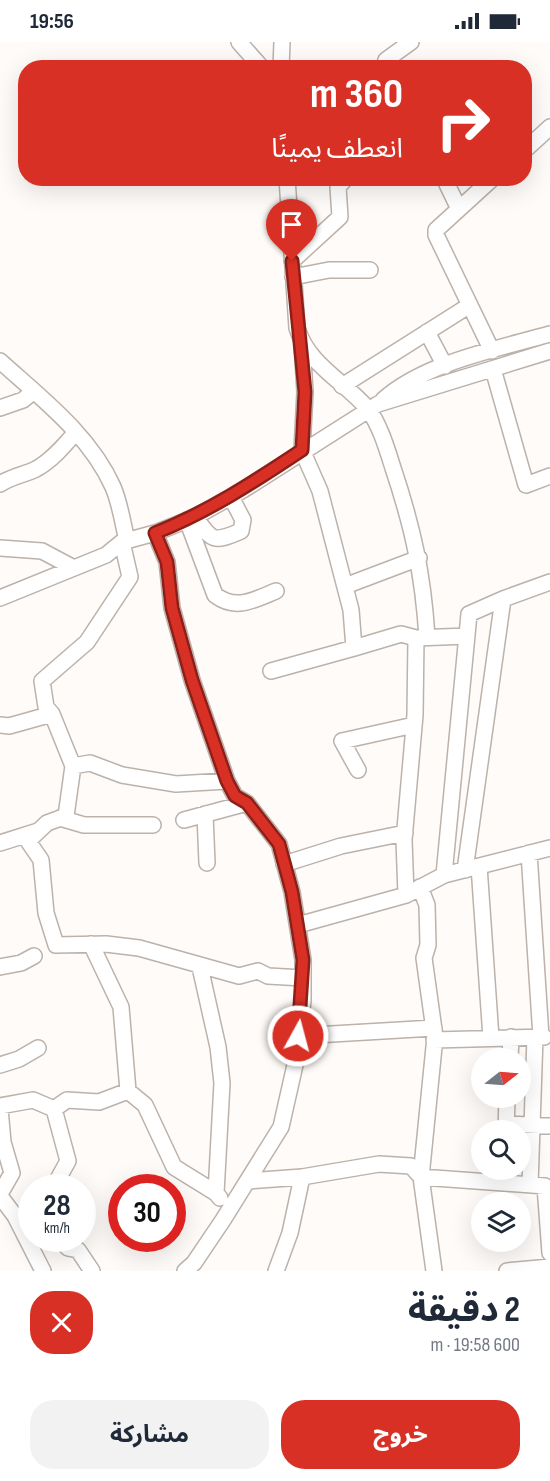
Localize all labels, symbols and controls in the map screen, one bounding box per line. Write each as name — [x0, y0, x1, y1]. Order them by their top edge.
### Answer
text: 19:56 — [30, 8, 74, 35]
text: 360 m — [310, 69, 403, 120]
icon: right — [424, 84, 502, 162]
text: انعطف يمينًا — [271, 133, 403, 165]
pin — [266, 199, 317, 261]
icon: arrive — [275, 208, 308, 241]
position arrow — [266, 1004, 330, 1068]
north arrow — [471, 1048, 531, 1108]
map controls — [471, 1048, 531, 1252]
button: search — [471, 1120, 531, 1180]
speed limit sign: 30 — [108, 1174, 186, 1252]
text: 28 — [43, 1188, 71, 1224]
button: layers — [471, 1192, 531, 1252]
text: km/h — [44, 1219, 70, 1238]
text: 2 دقيقة — [408, 1289, 520, 1332]
button: close — [30, 1291, 93, 1354]
text: 600 m · 19:58 — [431, 1333, 520, 1357]
button: مشاركة — [30, 1400, 269, 1469]
button: خروج — [281, 1400, 520, 1469]

